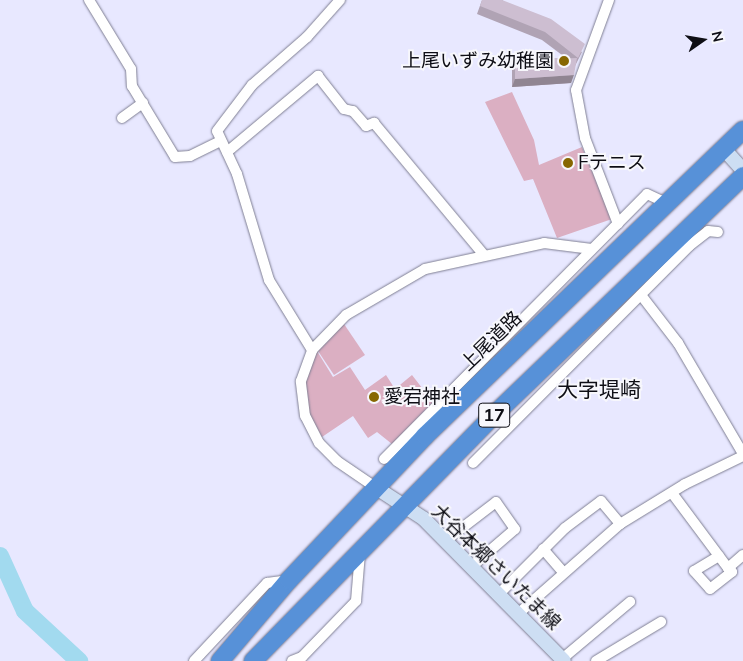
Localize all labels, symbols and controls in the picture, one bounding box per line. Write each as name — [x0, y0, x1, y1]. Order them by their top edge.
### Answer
north arrow — [678, 15, 728, 65]
text: N — [708, 29, 728, 44]
place label: 上尾いずみ幼稚園 — [402, 50, 554, 72]
marker: 上尾いずみ幼稚園 — [558, 55, 570, 67]
place label: Fテニス — [578, 152, 646, 174]
marker: Fテニス — [562, 157, 574, 169]
street label: 上尾道路 — [456, 306, 526, 376]
district label: 大字堤崎 — [557, 376, 641, 402]
place label: 愛宕神社 — [384, 386, 460, 408]
marker: 愛宕神社 — [368, 391, 380, 403]
road number: 17 — [478, 400, 510, 430]
street label: 大谷本郷さいたま線 — [427, 499, 565, 635]

